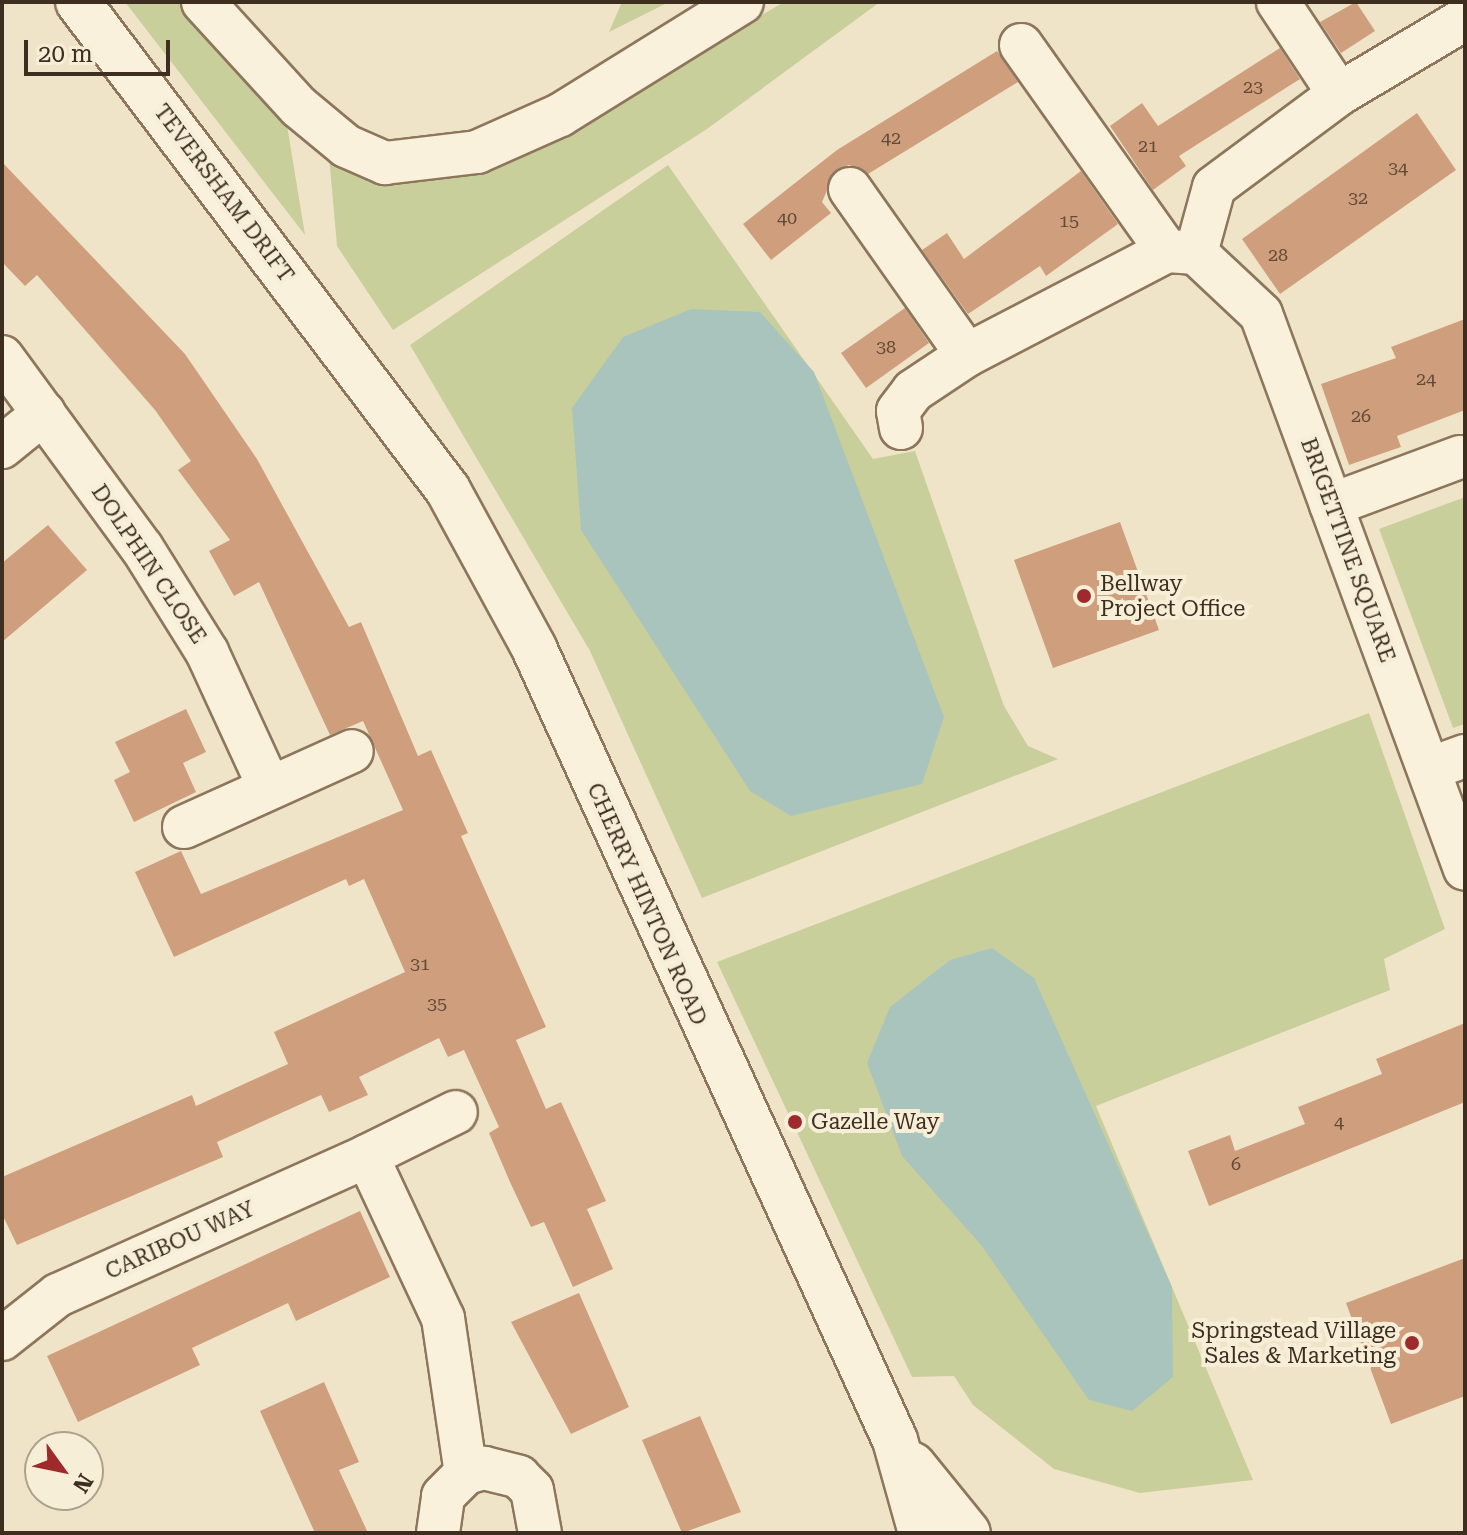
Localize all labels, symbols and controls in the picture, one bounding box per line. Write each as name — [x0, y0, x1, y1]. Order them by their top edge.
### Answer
scale bar — [28, 24, 174, 74]
text: 20 m — [38, 40, 93, 68]
house number: 23 — [1243, 76, 1263, 98]
street label: TEVERSHAM DRIFT — [148, 99, 300, 287]
house number: 42 — [881, 127, 901, 149]
house number: 21 — [1138, 135, 1158, 157]
house number: 34 — [1388, 157, 1408, 179]
house number: 32 — [1348, 187, 1368, 209]
house number: 40 — [777, 207, 797, 229]
house number: 15 — [1059, 210, 1079, 232]
house number: 28 — [1268, 244, 1288, 266]
house number: 38 — [876, 336, 896, 358]
house number: 24 — [1416, 368, 1436, 390]
house number: 26 — [1351, 405, 1371, 427]
street label: BRIGETTINE SQUARE — [1295, 434, 1401, 666]
street label: DOLPHIN CLOSE — [86, 479, 212, 649]
place label: Bellway Project Office — [1100, 570, 1245, 622]
marker: Bellway Project Office — [1075, 587, 1093, 605]
street label: CHERRY HINTON ROAD — [582, 779, 712, 1029]
house number: 31 — [410, 953, 430, 975]
house number: 35 — [427, 993, 447, 1015]
place label: Gazelle Way — [811, 1109, 940, 1135]
house number: 4 — [1334, 1111, 1344, 1133]
marker: Gazelle Way — [786, 1113, 804, 1131]
house number: 6 — [1231, 1153, 1241, 1175]
street label: CARIBOU WAY — [101, 1195, 259, 1285]
place label: Springstead Village Sales & Marketing — [1192, 1317, 1396, 1368]
marker: Springstead Village Sales & Marketing — [1403, 1334, 1421, 1352]
north arrow — [24, 1431, 104, 1511]
text: N — [68, 1469, 98, 1497]

